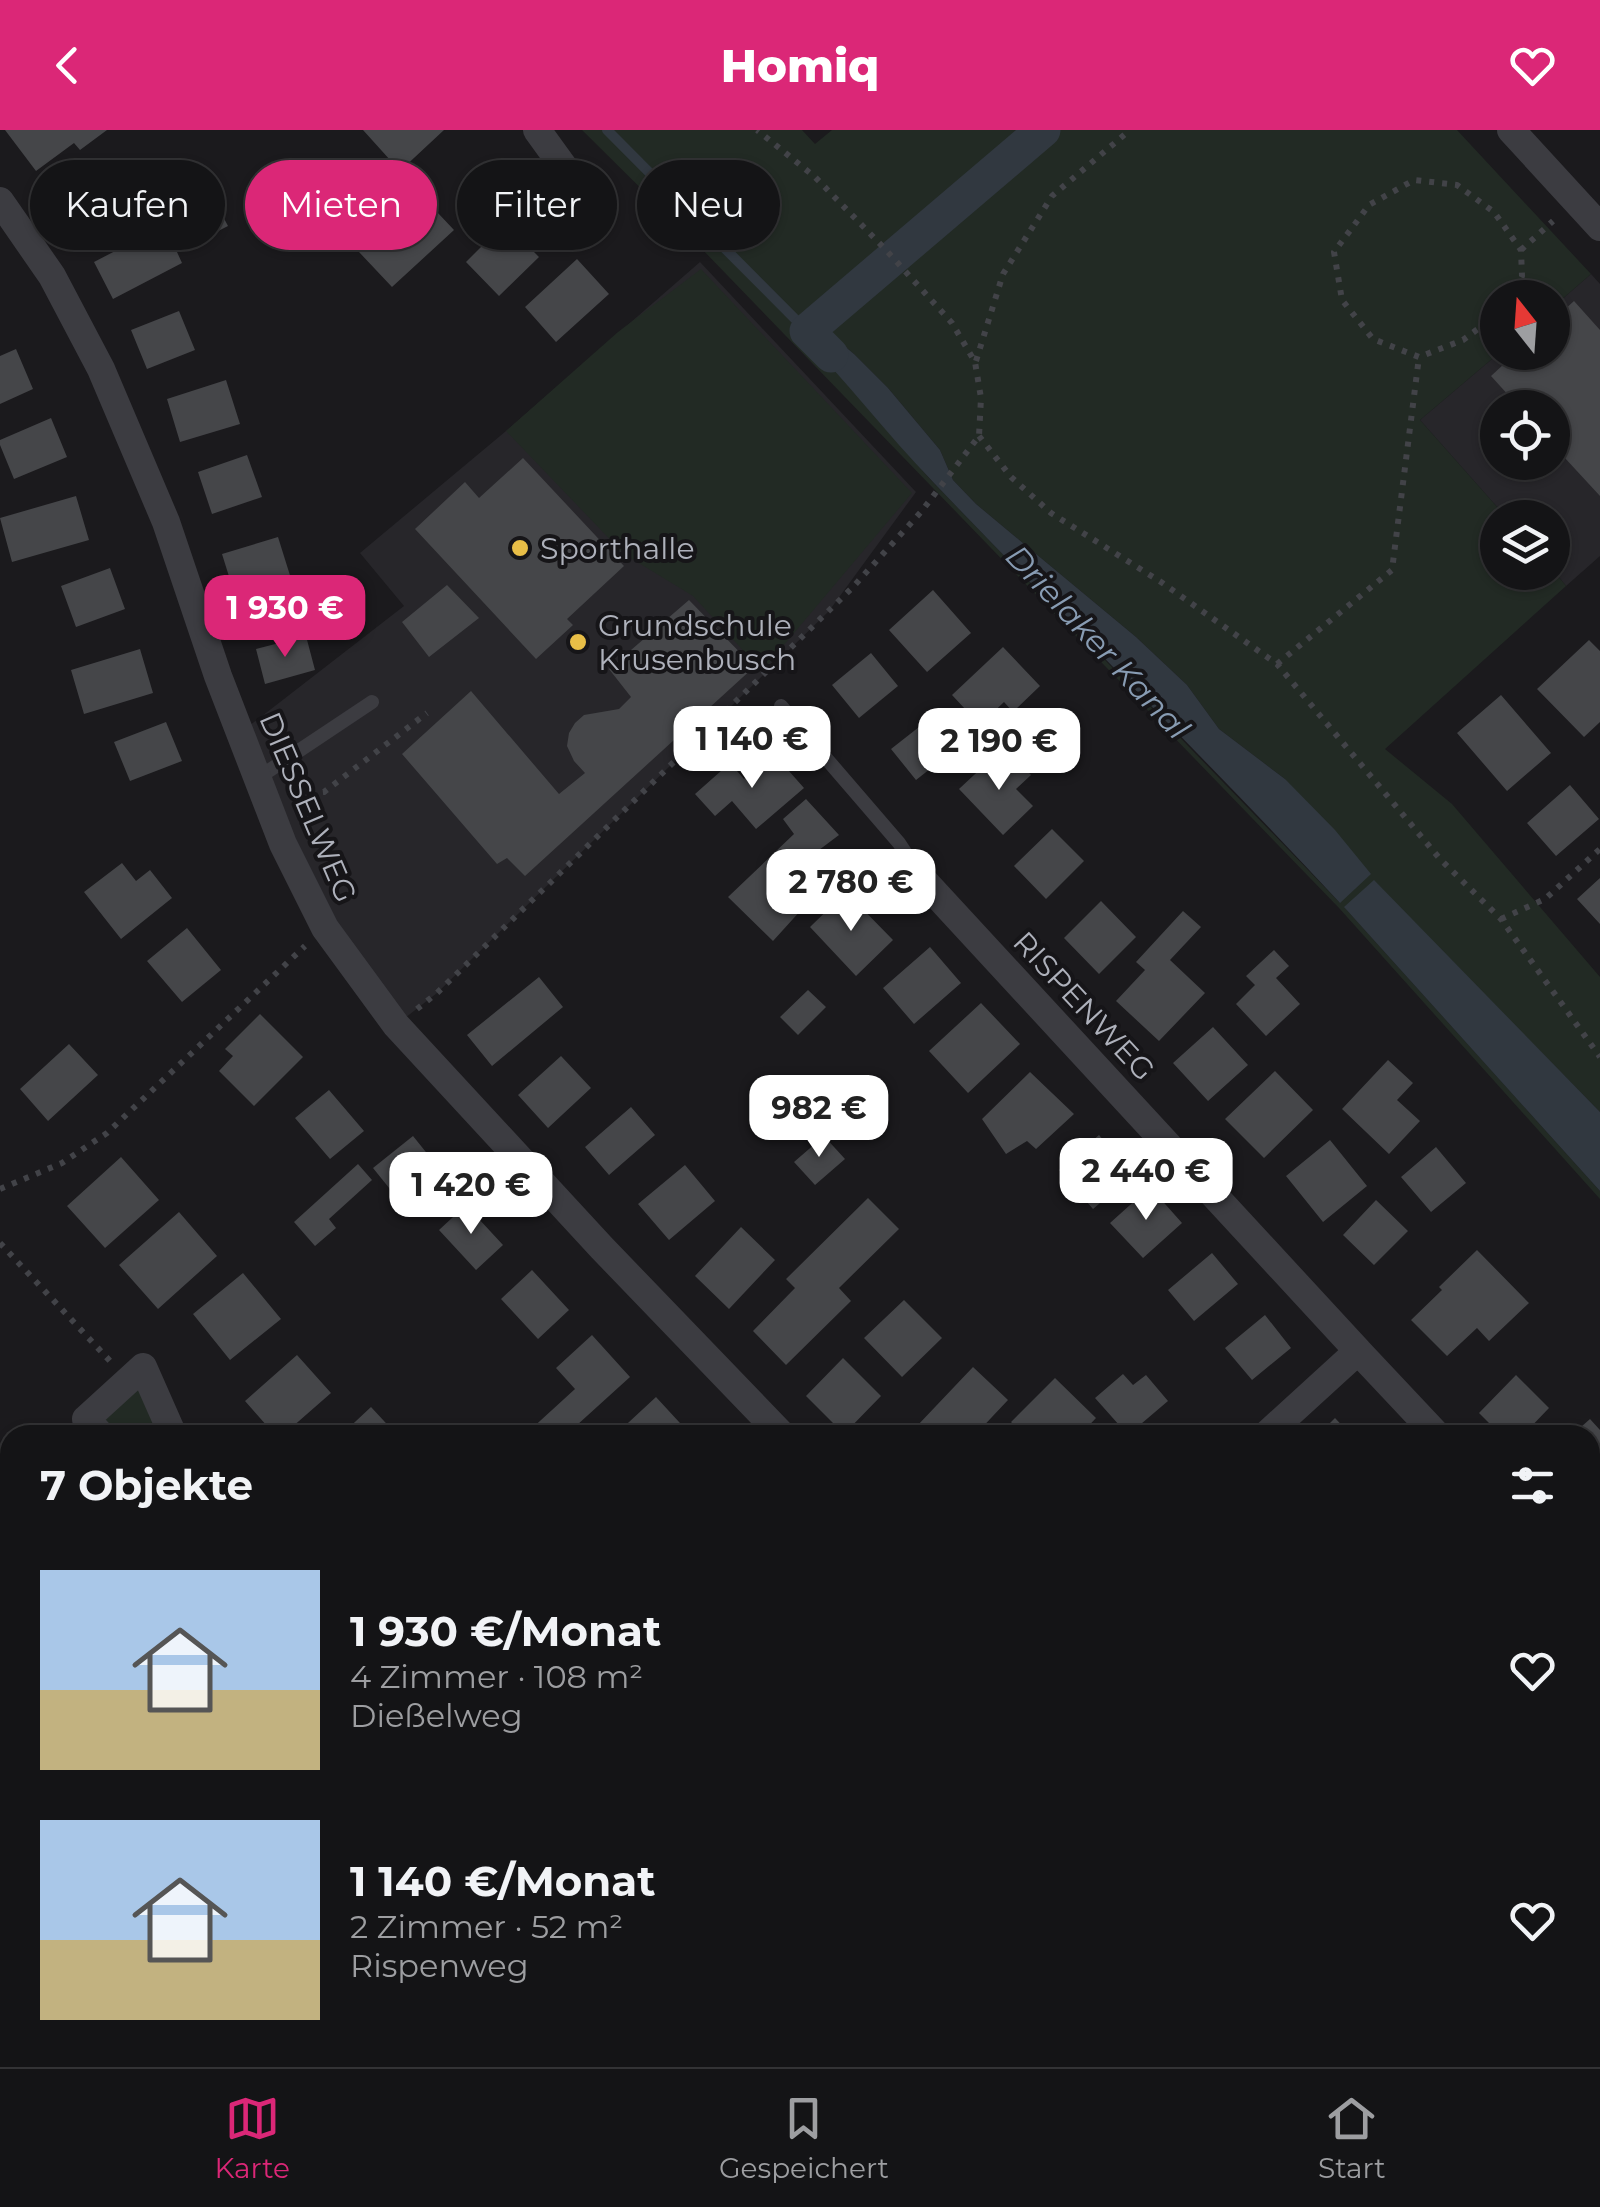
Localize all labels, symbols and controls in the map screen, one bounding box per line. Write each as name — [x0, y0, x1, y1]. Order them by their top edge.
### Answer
icon: back — [40, 38, 95, 93]
text: Homiq — [721, 38, 879, 93]
icon: heart — [1505, 38, 1560, 93]
chip: Kaufen — [30, 160, 225, 250]
chip: Mieten — [245, 160, 437, 250]
chip: Filter — [457, 160, 617, 250]
chip: Neu — [637, 160, 780, 250]
north arrow — [1480, 280, 1570, 370]
map controls — [1480, 280, 1570, 590]
button: locate — [1480, 390, 1570, 480]
button: layers — [1480, 500, 1570, 590]
place label: Sporthalle — [540, 530, 695, 567]
marker: Sporthalle — [509, 537, 531, 559]
water label: Drielaker Kanal — [998, 537, 1198, 748]
pin: 1 930 € — [193, 575, 377, 660]
text: 1 930 € — [226, 588, 344, 627]
place label: Grundschule Krusenbusch — [598, 607, 796, 678]
marker: Grundschule Krusenbusch — [567, 631, 589, 653]
street label: DIESSELWEG — [251, 706, 365, 908]
pin: 1 140 € — [660, 706, 844, 791]
pin: 2 190 € — [907, 708, 1091, 793]
text: 1 140 € — [696, 719, 808, 758]
text: 2 190 € — [940, 721, 1058, 760]
pin: 2 780 € — [759, 849, 943, 934]
text: 2 780 € — [788, 862, 914, 901]
street label: RISPENWEG — [1005, 924, 1163, 1088]
pin: 982 € — [749, 1075, 889, 1160]
text: 982 € — [771, 1088, 867, 1127]
pin: 2 440 € — [1054, 1138, 1238, 1223]
text: 2 440 € — [1082, 1151, 1210, 1190]
pin: 1 420 € — [379, 1152, 563, 1237]
text: 1 420 € — [411, 1165, 531, 1204]
icon: filters — [1505, 1458, 1560, 1513]
text: 7 Objekte — [40, 1459, 253, 1511]
text: 1 930 €/Monat — [350, 1605, 661, 1657]
icon: home — [120, 1610, 240, 1730]
icon: heart — [1505, 1643, 1560, 1698]
text: 4 Zimmer · 108 m² — [350, 1657, 643, 1696]
text: Dießelweg — [350, 1696, 523, 1735]
text: 1 140 €/Monat — [350, 1855, 656, 1907]
icon: home — [120, 1860, 240, 1980]
icon: heart — [1505, 1893, 1560, 1948]
text: 2 Zimmer · 52 m² — [350, 1907, 623, 1946]
text: Rispenweg — [350, 1946, 529, 1985]
tab: Karte — [214, 2091, 290, 2185]
tab: Gespeichert — [719, 2091, 889, 2185]
tab: Start — [1318, 2091, 1386, 2185]

